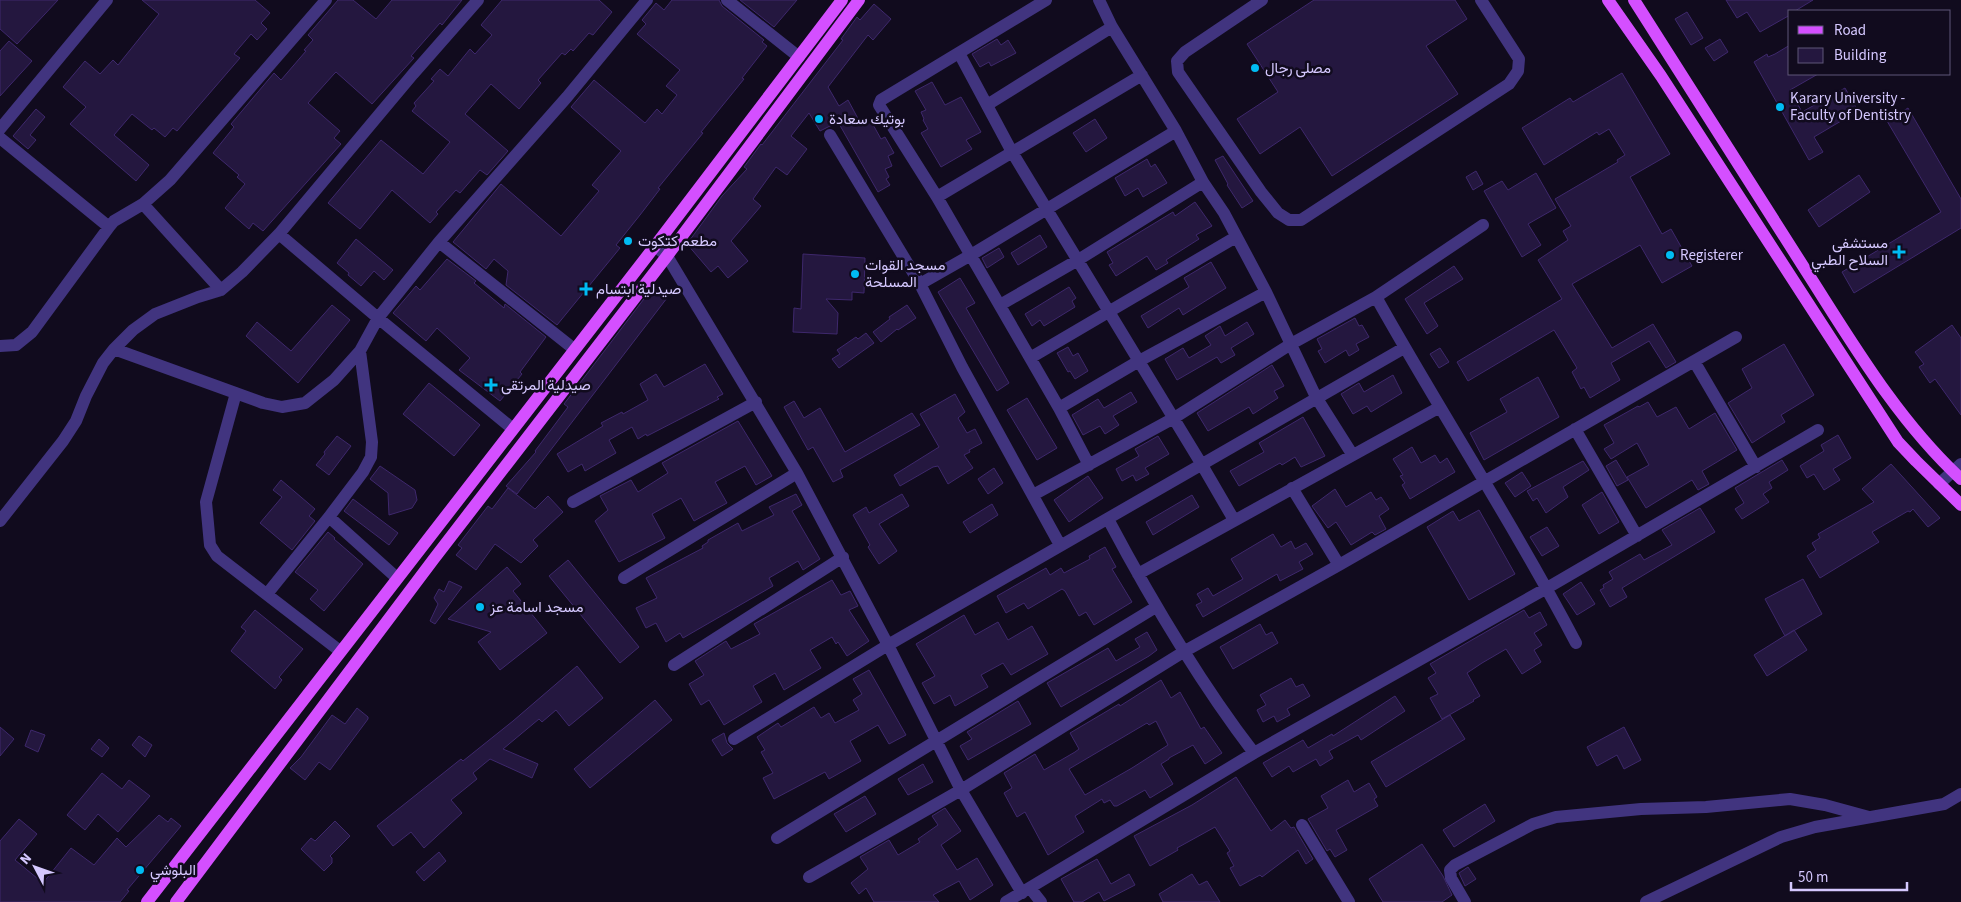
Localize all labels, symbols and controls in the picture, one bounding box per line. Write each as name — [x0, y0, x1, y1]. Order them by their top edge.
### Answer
legend — [1788, 10, 1951, 75]
text: Road — [1834, 20, 1866, 41]
text: Building — [1834, 45, 1887, 66]
place label: مصلى رجال — [1265, 58, 1331, 79]
marker: مصلى رجال — [1249, 62, 1261, 74]
place label: Karary University - Faculty of Dentistry — [1790, 88, 1911, 126]
marker: Karary University - Faculty of Dentistry — [1774, 101, 1786, 113]
place label: بوتيك سعادة — [829, 109, 905, 130]
marker: بوتيك سعادة — [813, 113, 825, 125]
place label: مطعم كتكوت — [638, 231, 717, 252]
place label: مستشفى السلاح الطبي — [1811, 233, 1888, 273]
marker: مطعم كتكوت — [622, 235, 634, 247]
place label: Registerer — [1680, 245, 1744, 266]
marker: مستشفى السلاح الطبي — [1892, 245, 1906, 259]
marker: Registerer — [1664, 249, 1676, 261]
place label: مسجد القوات المسلحة — [865, 255, 945, 293]
marker: مسجد القوات المسلحة — [849, 268, 861, 280]
place label: صيدلية ابتسام — [596, 279, 681, 300]
marker: صيدلية ابتسام — [580, 283, 592, 295]
place label: صيدلية المرتقى — [501, 375, 591, 396]
marker: صيدلية المرتقى — [485, 379, 497, 391]
place label: مسجد اسامة عز — [489, 597, 584, 618]
marker: مسجد اسامة عز — [474, 601, 486, 613]
north arrow — [10, 842, 60, 892]
text: N — [15, 849, 37, 869]
place label: البلوشي — [150, 860, 196, 883]
scale bar — [1791, 860, 1907, 892]
marker: البلوشي — [134, 864, 146, 876]
text: 50 m — [1798, 867, 1828, 888]

